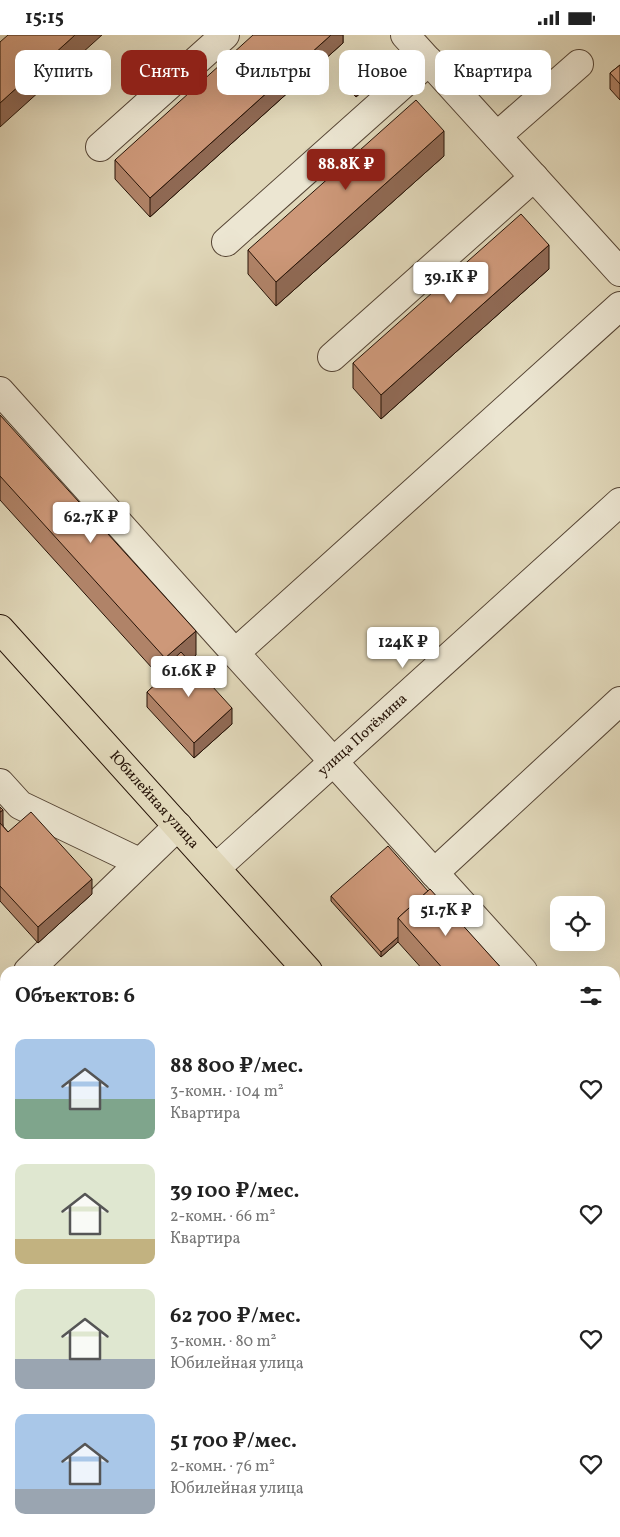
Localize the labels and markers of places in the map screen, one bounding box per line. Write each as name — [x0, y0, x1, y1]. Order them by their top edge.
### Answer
pin: 88.8K ₽ — [300, 149, 392, 191]
pin: 39.1K ₽ — [405, 261, 497, 304]
pin: 62.7K ₽ — [45, 501, 137, 544]
pin: 124K ₽ — [362, 627, 444, 669]
pin: 61.6K ₽ — [143, 655, 235, 698]
pin: 51.7K ₽ — [400, 895, 492, 937]

